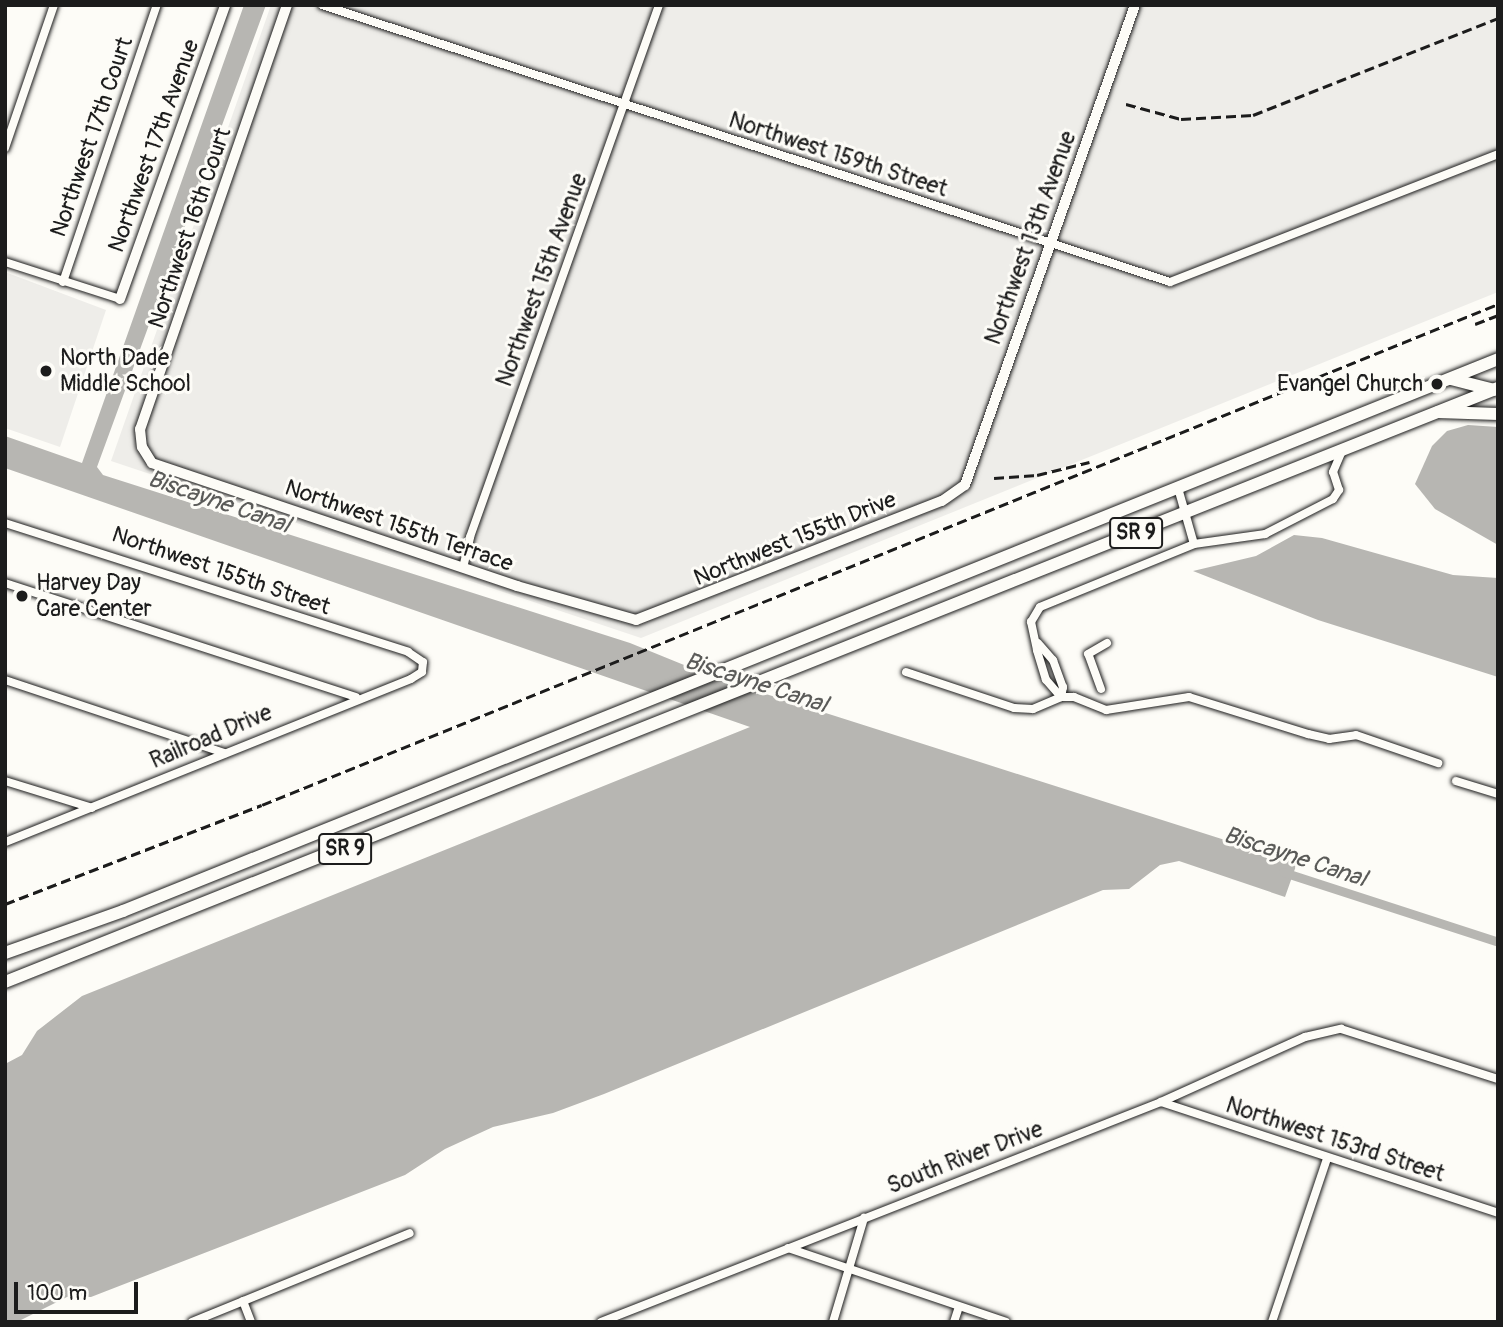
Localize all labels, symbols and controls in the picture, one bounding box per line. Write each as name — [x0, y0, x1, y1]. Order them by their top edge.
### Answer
street label: Northwest 17th Court — [45, 34, 139, 240]
street label: Northwest 17th Avenue — [103, 36, 205, 256]
street label: Northwest 159th Street — [725, 107, 951, 203]
street label: Northwest 16th Court — [143, 124, 237, 332]
street label: Northwest 13th Avenue — [980, 127, 1082, 349]
street label: Northwest 15th Avenue — [491, 170, 593, 390]
place label: North Dade Middle School — [60, 344, 191, 398]
marker: North Dade Middle School — [38, 363, 54, 379]
place label: Evangel Church — [1277, 370, 1423, 398]
marker: Evangel Church — [1429, 376, 1445, 392]
water label: Biscayne Canal — [144, 464, 294, 540]
street label: Northwest 155th Terrace — [281, 474, 517, 578]
street label: Northwest 155th Drive — [690, 486, 900, 592]
road number: SR 9 — [1108, 516, 1164, 550]
street label: Northwest 155th Street — [108, 521, 334, 621]
place label: Harvey Day Care Center — [36, 569, 152, 623]
marker: Harvey Day Care Center — [14, 588, 30, 604]
water label: Biscayne Canal — [681, 646, 831, 720]
street label: Railroad Drive — [146, 699, 276, 775]
water label: Biscayne Canal — [1220, 820, 1370, 894]
road number: SR 9 — [317, 832, 373, 866]
street label: Northwest 153rd Street — [1222, 1092, 1448, 1188]
street label: South River Drive — [883, 1116, 1047, 1200]
scale bar — [18, 1268, 142, 1312]
text: 100 m — [27, 1280, 87, 1307]

